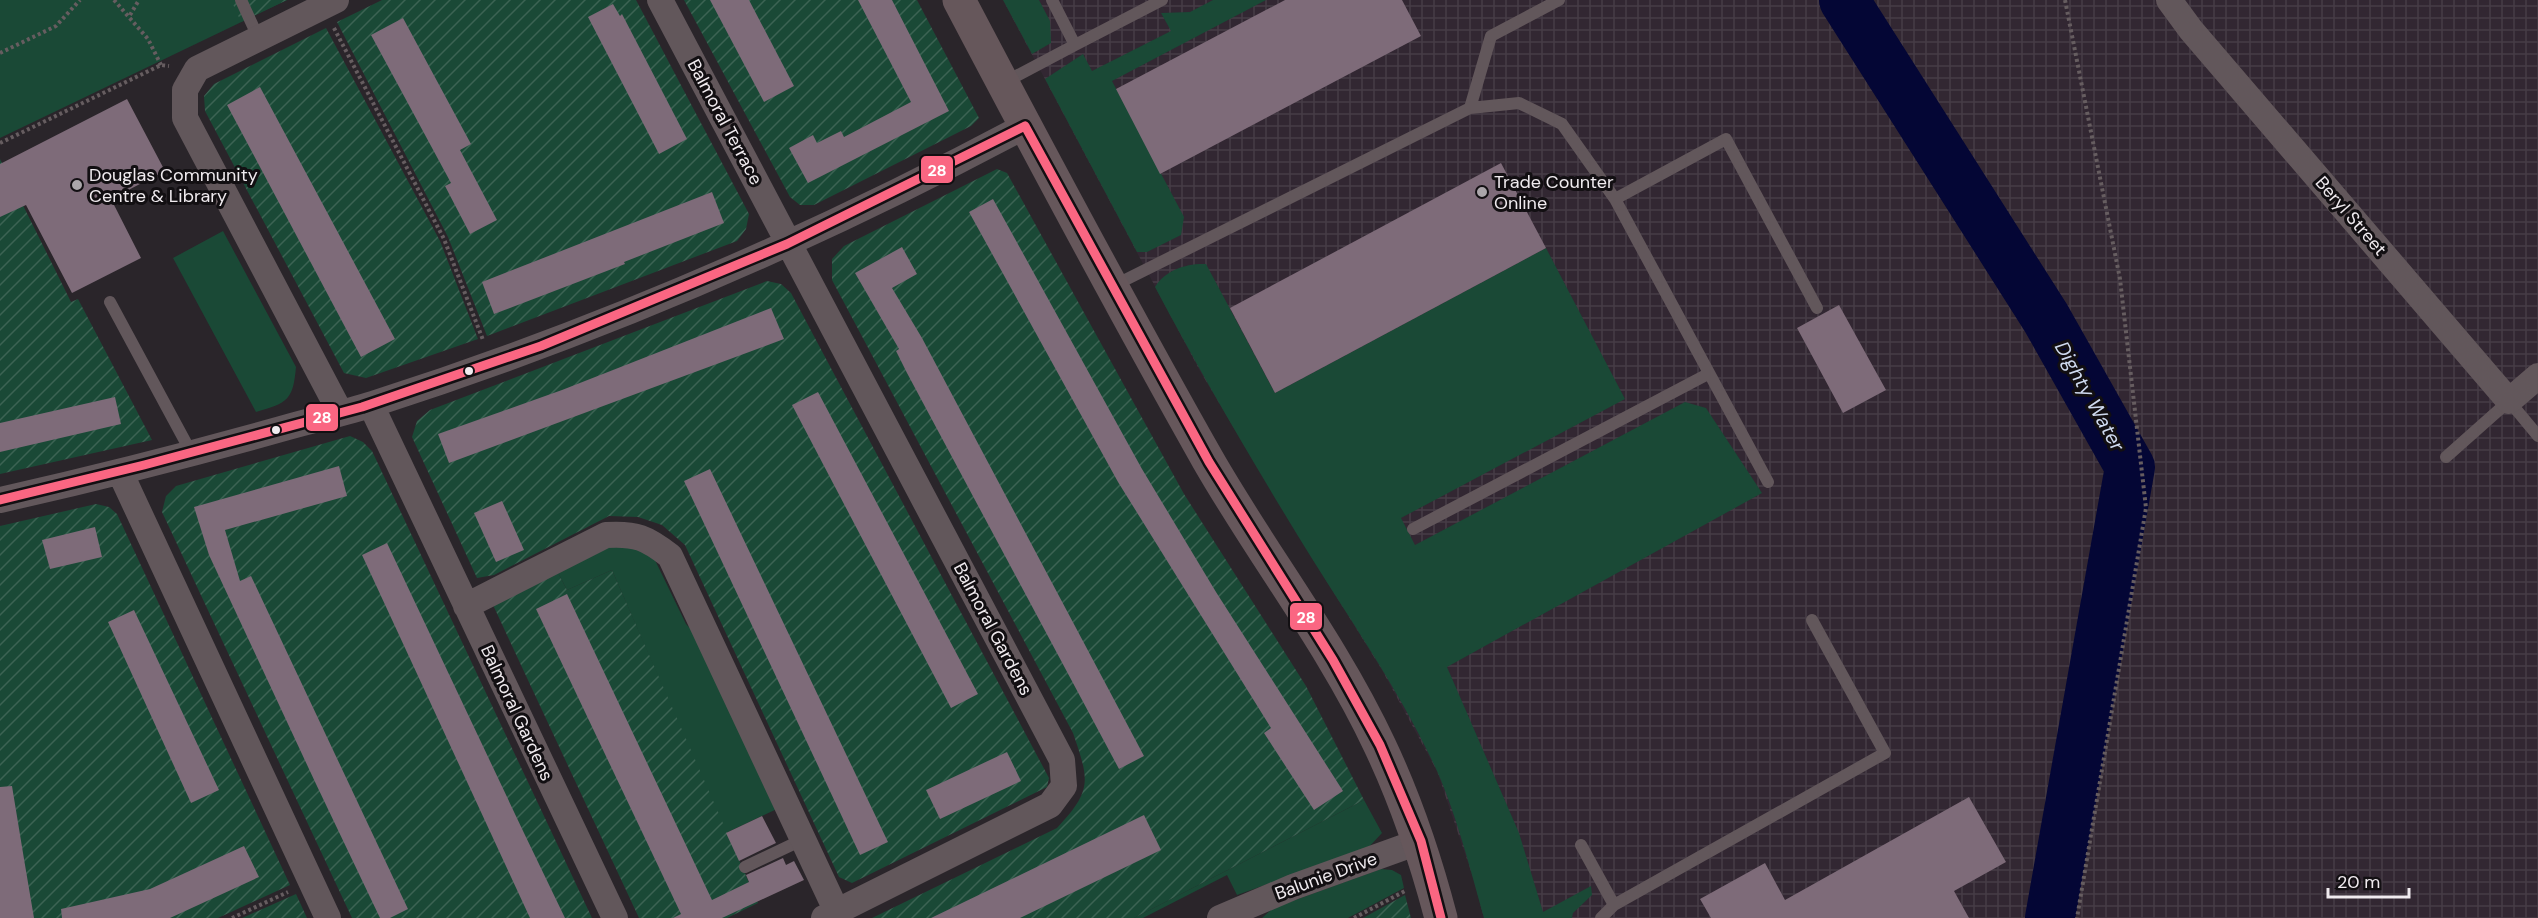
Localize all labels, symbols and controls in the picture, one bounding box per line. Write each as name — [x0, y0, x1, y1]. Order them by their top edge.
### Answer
street label: Balmoral Terrace — [682, 55, 768, 189]
line badge: 28 — [920, 155, 954, 184]
text: 28 — [927, 160, 947, 181]
place label: Douglas Community Centre & Library — [89, 163, 258, 208]
place label: Trade Counter Online — [1494, 170, 1614, 215]
street label: Beryl Street — [2310, 171, 2392, 261]
marker: Douglas Community Centre & Library — [70, 178, 84, 192]
marker: Trade Counter Online — [1475, 185, 1489, 199]
water label: Dighty Water — [2049, 336, 2131, 456]
unlabelled marker — [463, 365, 475, 377]
line badge: 28 — [305, 403, 339, 432]
text: 28 — [312, 407, 332, 428]
unlabelled marker — [270, 424, 282, 436]
street label: Balmoral Gardens — [948, 558, 1038, 700]
line badge: 28 — [1289, 602, 1323, 631]
text: 28 — [1296, 607, 1316, 628]
street label: Balmoral Gardens — [475, 641, 559, 785]
street label: Balunie Drive — [1271, 846, 1381, 906]
scale bar — [2328, 861, 2409, 899]
text: 20 m — [2337, 870, 2380, 894]

